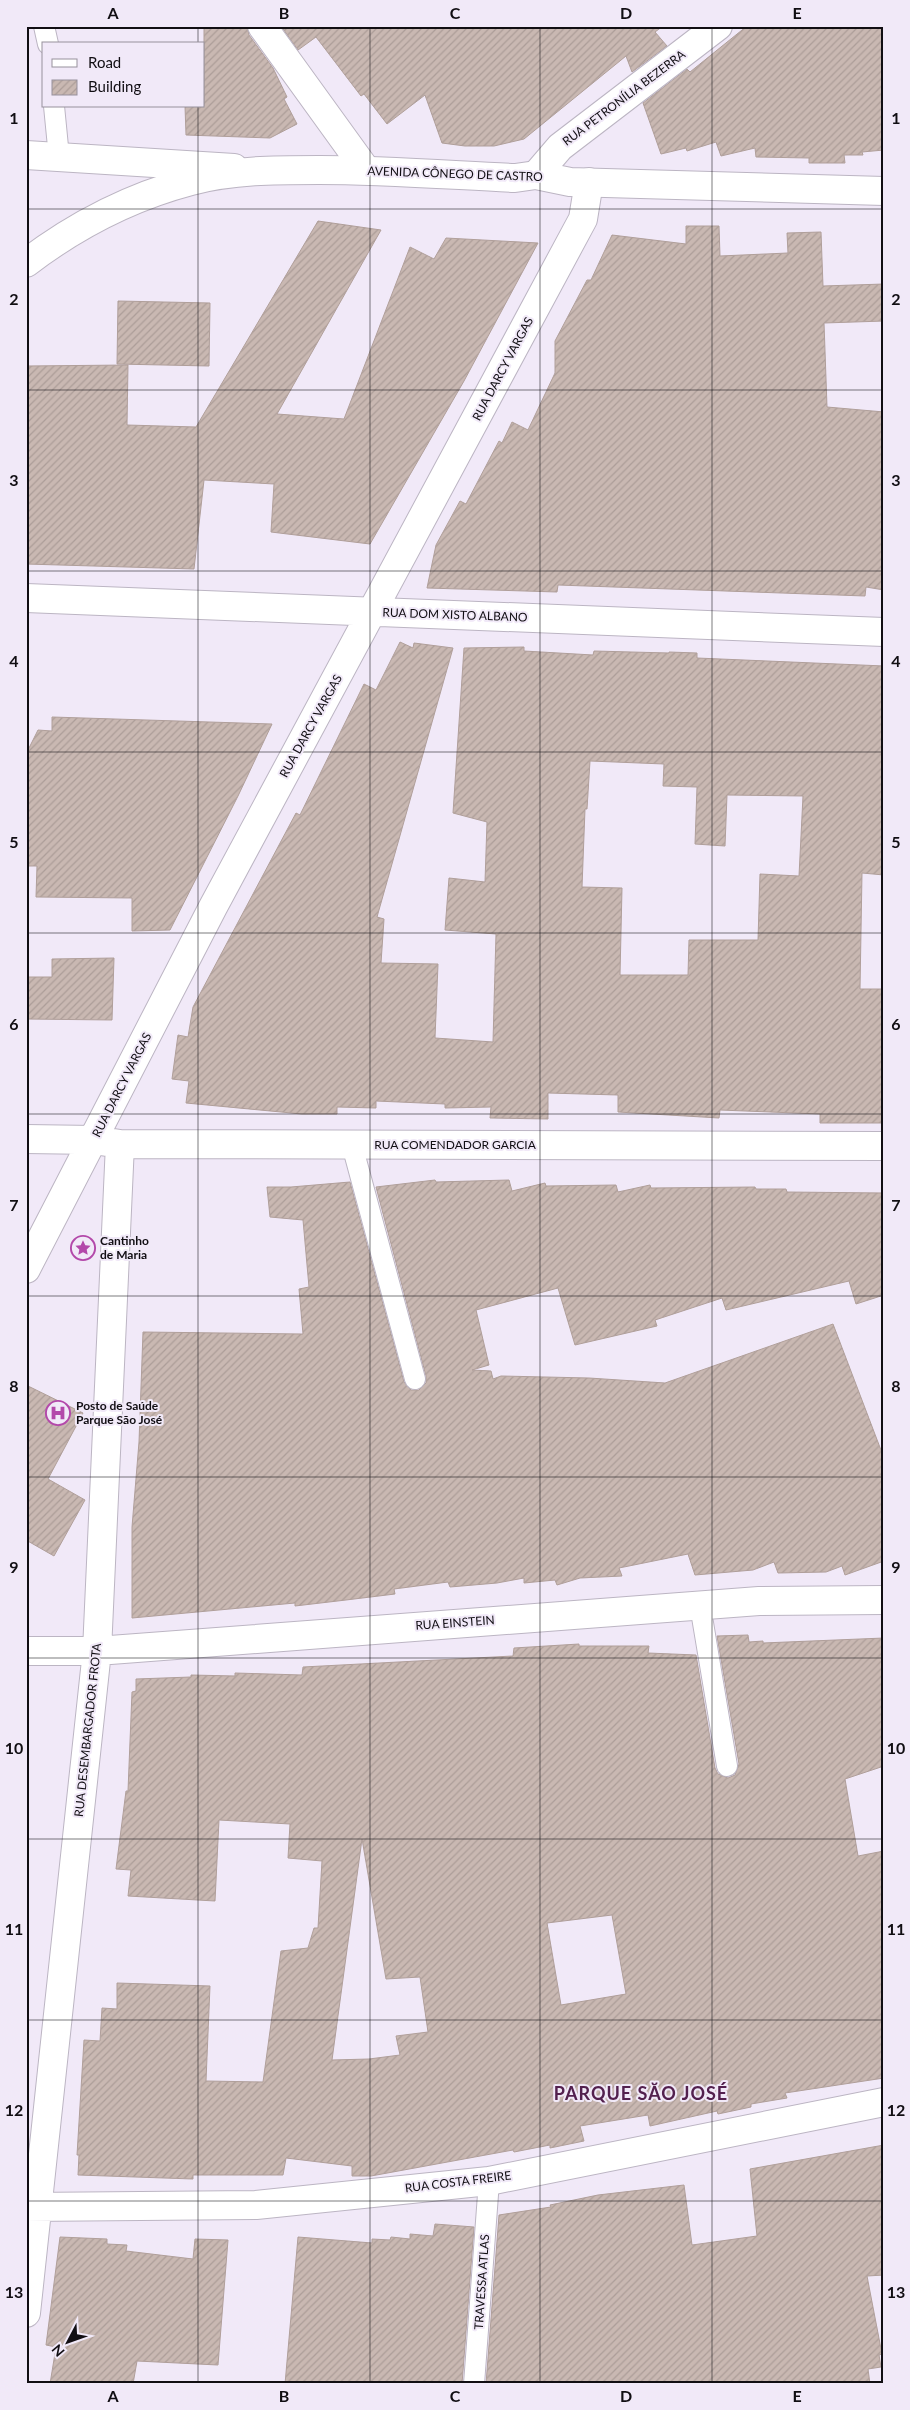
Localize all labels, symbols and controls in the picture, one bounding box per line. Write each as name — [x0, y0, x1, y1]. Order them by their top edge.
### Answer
text: A — [106, 3, 119, 22]
text: B — [279, 3, 289, 22]
text: C — [450, 3, 461, 22]
text: D — [620, 3, 632, 22]
text: E — [792, 3, 802, 22]
legend — [42, 42, 205, 108]
street label: RUA PETRONÍLIA BEZERRA — [559, 46, 689, 149]
text: Road — [88, 53, 121, 71]
text: Building — [88, 77, 141, 95]
text: 1 — [9, 108, 19, 127]
text: 1 — [891, 108, 901, 127]
street label: AVENIDA CÔNEGO DE CASTRO — [367, 163, 543, 184]
text: 2 — [9, 289, 19, 308]
text: 2 — [891, 289, 901, 308]
street label: RUA DARCY VARGAS — [469, 314, 536, 423]
text: 3 — [9, 470, 19, 489]
text: 3 — [891, 470, 901, 489]
street label: RUA DOM XISTO ALBANO — [382, 604, 528, 625]
text: 4 — [9, 651, 19, 670]
text: 4 — [891, 651, 901, 670]
street label: RUA DARCY VARGAS — [276, 672, 345, 780]
text: 5 — [9, 832, 19, 851]
text: 5 — [891, 832, 901, 851]
text: 6 — [9, 1014, 19, 1033]
text: 6 — [891, 1014, 901, 1033]
street label: RUA DARCY VARGAS — [89, 1030, 154, 1140]
street label: RUA COMENDADOR GARCIA — [374, 1137, 537, 1152]
text: 7 — [9, 1195, 19, 1214]
text: 7 — [891, 1195, 901, 1214]
place label: Cantinho de Maria — [100, 1233, 149, 1262]
place icon: Cantinho de Maria — [70, 1235, 96, 1261]
text: 8 — [9, 1376, 19, 1395]
text: 8 — [891, 1376, 901, 1395]
place label: Posto de Saúde Parque São José — [76, 1398, 163, 1427]
hospital icon: Posto de Saúde Parque São José — [45, 1400, 71, 1426]
text: 9 — [9, 1557, 19, 1576]
text: 9 — [891, 1557, 901, 1576]
street label: RUA EINSTEIN — [415, 1612, 495, 1633]
street label: RUA DESEMBARGADOR FROTA — [71, 1641, 104, 1818]
text: 10 — [5, 1738, 23, 1757]
text: 10 — [887, 1738, 905, 1757]
text: 11 — [5, 1919, 23, 1938]
text: 11 — [887, 1919, 905, 1938]
district label: PARQUE SĂO JOSÉ — [554, 2082, 728, 2104]
text: 12 — [5, 2100, 23, 2119]
text: 12 — [887, 2100, 905, 2119]
street label: RUA COSTA FREIRE — [404, 2168, 512, 2195]
street label: TRAVESSA ATLAS — [471, 2234, 492, 2330]
text: 13 — [5, 2282, 23, 2301]
text: 13 — [887, 2282, 905, 2301]
north arrow — [42, 2318, 92, 2368]
text: N — [48, 2341, 68, 2361]
text: A — [106, 2386, 119, 2405]
text: B — [279, 2386, 289, 2405]
text: C — [450, 2386, 461, 2405]
text: D — [620, 2386, 632, 2405]
text: E — [792, 2386, 802, 2405]

